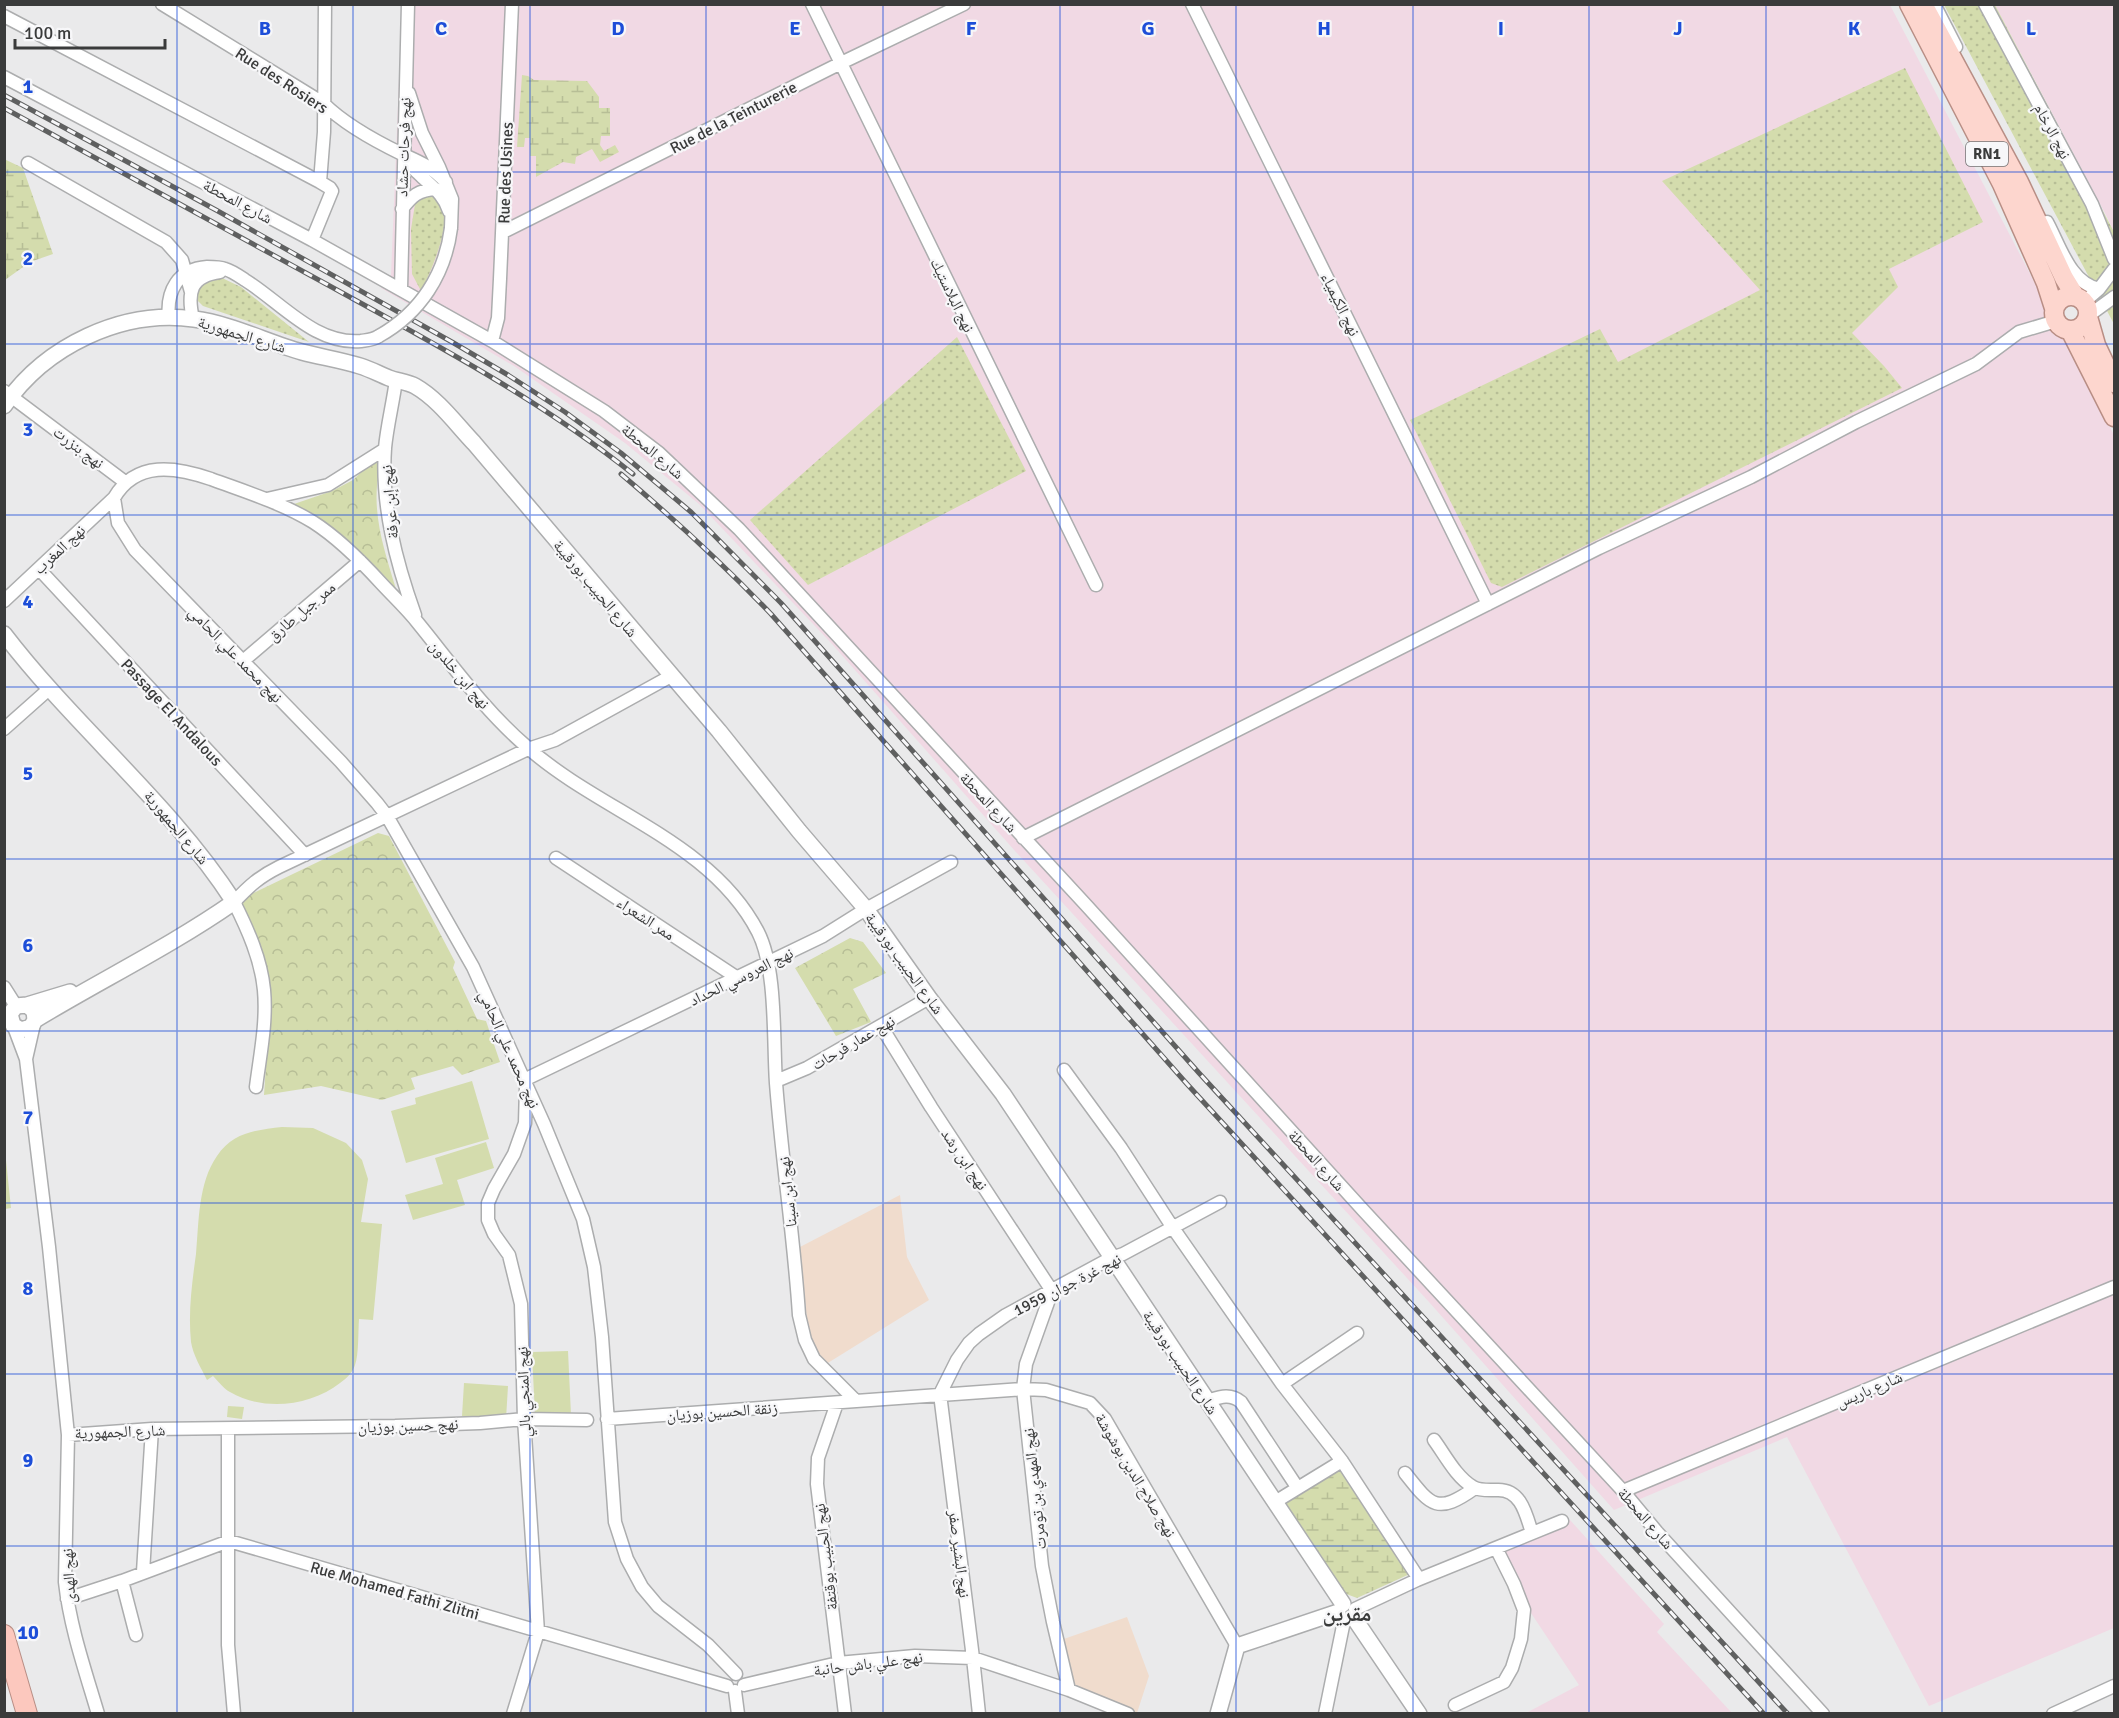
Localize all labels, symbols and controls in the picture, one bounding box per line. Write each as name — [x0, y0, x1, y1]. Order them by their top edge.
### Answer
scale bar — [15, 12, 165, 50]
text: B — [259, 16, 271, 41]
text: C — [435, 16, 447, 41]
text: D — [611, 16, 625, 41]
text: E — [789, 16, 801, 41]
text: F — [966, 16, 977, 41]
text: G — [1141, 16, 1155, 41]
text: H — [1317, 16, 1331, 41]
text: I — [1498, 16, 1504, 41]
text: J — [1673, 16, 1683, 41]
text: K — [1848, 16, 1861, 41]
text: L — [2026, 16, 2037, 41]
text: 100 m — [24, 22, 71, 44]
street label: Rue des Rosiers — [231, 43, 332, 118]
text: 1 — [23, 74, 34, 99]
street label: Rue de la Teinturerie — [667, 77, 800, 159]
street label: نهج فرحات حشاد — [392, 97, 416, 197]
street label: نهج الرخام — [2029, 100, 2075, 163]
street label: Rue des Usines — [494, 122, 518, 224]
road number: RN1 — [1966, 142, 2008, 166]
street label: شارع المحطة — [199, 175, 276, 228]
text: 2 — [23, 246, 33, 271]
street label: نهج البلاستيك — [926, 255, 979, 336]
street label: نهج الكيمياء — [1316, 269, 1364, 340]
street label: شارع الجمهورية — [195, 312, 288, 358]
text: 3 — [23, 417, 33, 442]
street label: شارع المحطة — [617, 420, 688, 484]
street label: نهج بنزرت — [49, 422, 108, 473]
street label: نهج إبن عرفة — [377, 464, 403, 540]
street label: نهج المغرب — [29, 521, 90, 579]
street label: شارع الحبيب بورقيبة — [549, 536, 642, 642]
street label: ممر جبل طارق — [263, 577, 340, 646]
text: 4 — [23, 589, 34, 614]
street label: نهج محمد علي الحامي — [182, 602, 287, 709]
street label: نهج ابن خلدون — [424, 636, 494, 713]
street label: Passage El Andalous — [116, 655, 226, 771]
text: 5 — [23, 761, 33, 786]
street label: شارع المحطة — [955, 768, 1021, 837]
street label: شارع الجمهورية — [139, 786, 213, 869]
street label: ممر الشعراء — [613, 893, 678, 945]
street label: شارع الحبيب بورقيبة — [860, 909, 948, 1019]
text: 6 — [23, 933, 34, 958]
street label: نهج العروسي الحداد — [686, 943, 798, 1013]
street label: نهج محمد علي الحامي — [472, 987, 544, 1112]
street label: نهج عمار فرحات — [808, 1011, 899, 1075]
text: 7 — [23, 1105, 34, 1130]
street label: نهج ابن رشد — [936, 1125, 992, 1194]
street label: شارع المحطة — [1283, 1126, 1349, 1195]
street label: نهج ابن سينا — [774, 1156, 802, 1228]
street label: نهج غرة جوان 1959 — [1010, 1249, 1125, 1321]
text: 8 — [23, 1276, 34, 1301]
street label: شارع الحبيب بورقيبة — [1138, 1307, 1222, 1418]
street label: نهج المنجي بالي — [512, 1346, 538, 1438]
street label: شارع باريس — [1833, 1367, 1906, 1413]
street label: زنقة الحسين بوزيان — [666, 1398, 778, 1426]
street label: نهج صلاح الدين بوشوشة — [1090, 1410, 1180, 1541]
street label: نهج حسين بوزيان — [357, 1414, 459, 1438]
street label: شارع الجمهورية — [74, 1420, 166, 1444]
street label: نهج المهدي بن تومرت — [1019, 1427, 1053, 1551]
text: 9 — [23, 1448, 34, 1473]
street label: شارع المحطة — [1613, 1484, 1678, 1554]
street label: نهج الحبيب بوقتفة — [810, 1502, 842, 1611]
street label: نهج البشير صفر — [944, 1508, 974, 1599]
street label: نهج الهدى — [58, 1548, 80, 1604]
street label: Rue Mohamed Fathi Zlitni — [308, 1557, 481, 1625]
district label: مقرين — [1323, 1600, 1371, 1627]
text: 10 — [17, 1620, 39, 1645]
street label: نهج علي باش حانبة — [812, 1647, 924, 1683]

